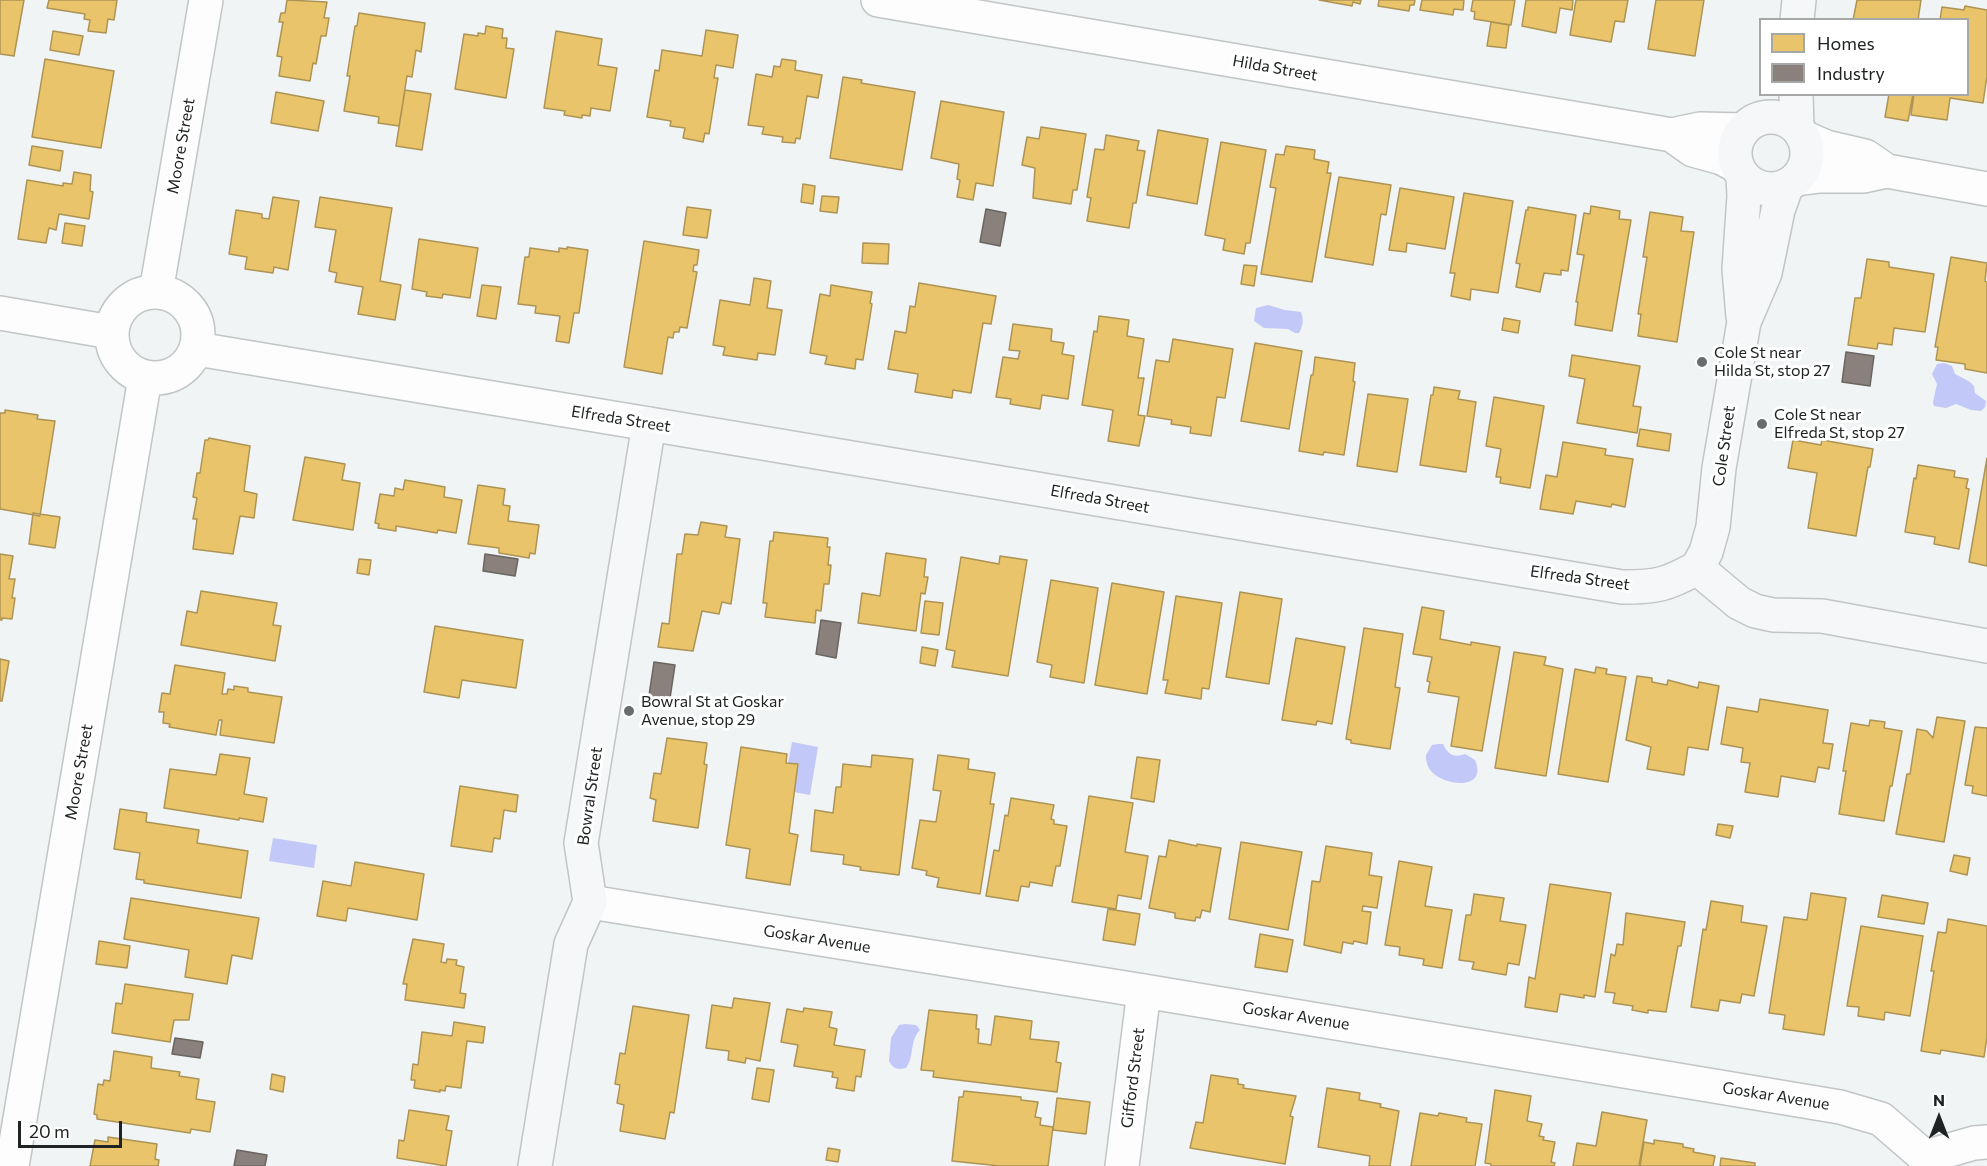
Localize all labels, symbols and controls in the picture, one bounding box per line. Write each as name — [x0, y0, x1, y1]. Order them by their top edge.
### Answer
legend — [1759, 18, 1969, 96]
text: Homes — [1817, 32, 1875, 54]
street label: Hilda Street — [1231, 51, 1319, 85]
text: Industry — [1817, 62, 1885, 84]
street label: Moore Street — [163, 96, 199, 196]
place label: Cole St near Hilda St, stop 27 — [1714, 343, 1830, 381]
marker: Cole St near Hilda St, stop 27 — [1695, 355, 1709, 369]
street label: Elfreda Street — [570, 402, 672, 436]
street label: Cole Street — [1709, 404, 1739, 488]
place label: Cole St near Elfreda St, stop 27 — [1774, 405, 1905, 443]
marker: Cole St near Elfreda St, stop 27 — [1755, 417, 1769, 431]
street label: Elfreda Street — [1049, 481, 1151, 517]
street label: Elfreda Street — [1529, 562, 1631, 594]
place label: Bowral St at Goskar Avenue, stop 29 — [641, 692, 784, 730]
marker: Bowral St at Goskar Avenue, stop 29 — [622, 704, 636, 718]
street label: Moore Street — [61, 722, 97, 822]
street label: Bowral Street — [574, 745, 606, 847]
street label: Goskar Avenue — [762, 921, 872, 957]
street label: Goskar Avenue — [1241, 998, 1351, 1034]
street label: Gifford Street — [1117, 1027, 1149, 1129]
street label: Goskar Avenue — [1721, 1078, 1831, 1114]
north arrow — [1909, 1088, 1969, 1148]
text: N — [1933, 1090, 1945, 1109]
scale bar — [21, 1109, 124, 1147]
text: 20 m — [29, 1120, 70, 1142]

